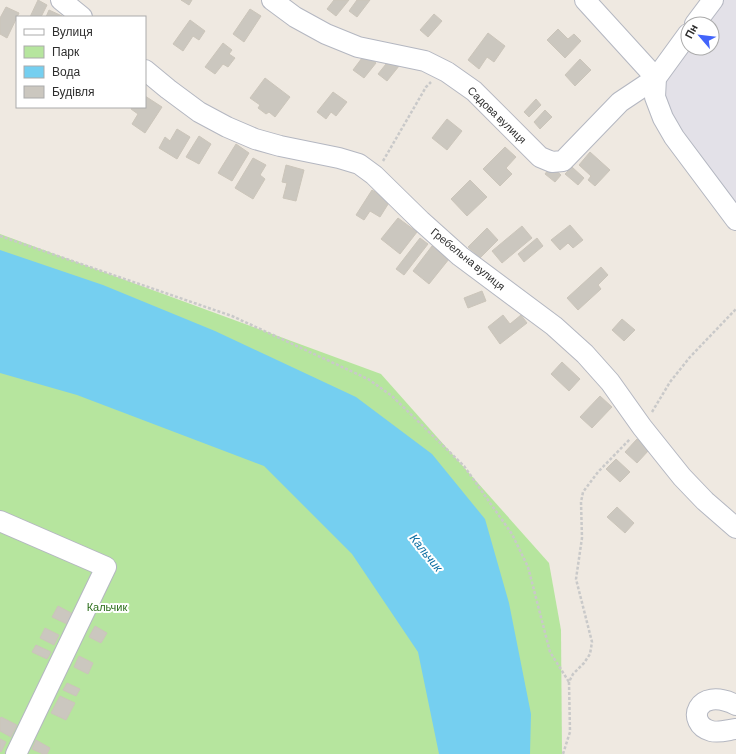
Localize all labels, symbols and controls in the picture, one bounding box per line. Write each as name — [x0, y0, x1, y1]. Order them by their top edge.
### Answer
legend — [16, 16, 146, 108]
north arrow — [680, 16, 720, 56]
text: Пн — [682, 22, 700, 41]
text: Вулиця — [52, 24, 93, 39]
text: Парк — [52, 44, 80, 59]
text: Вода — [52, 64, 80, 79]
street label: Садова вулиця — [465, 83, 529, 146]
text: Будівля — [52, 84, 94, 99]
street label: Гребельна вулиця — [429, 225, 508, 293]
water label: Кальчик — [407, 531, 447, 575]
park label: Кальчик — [87, 600, 127, 613]

